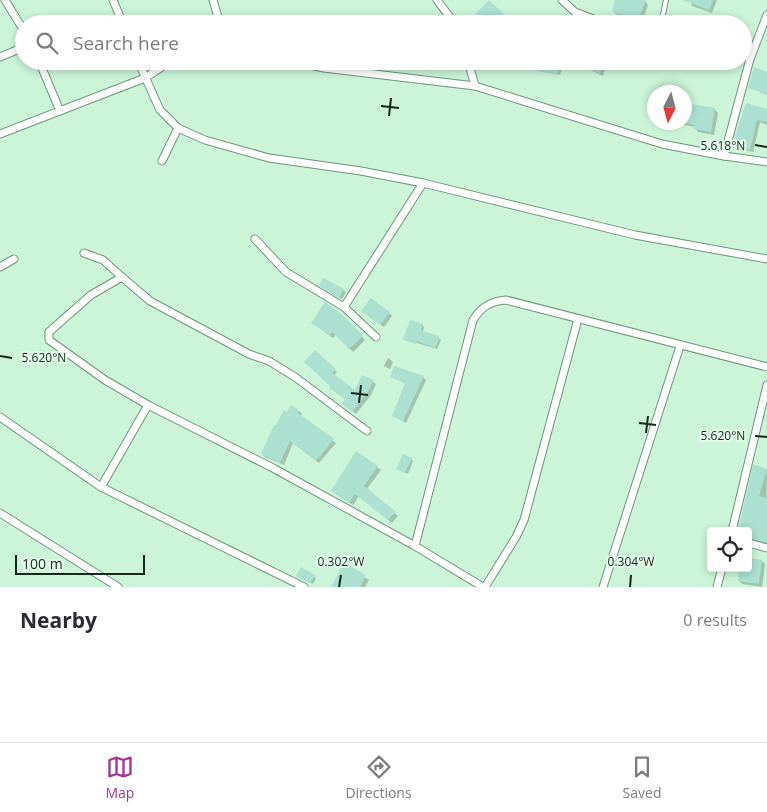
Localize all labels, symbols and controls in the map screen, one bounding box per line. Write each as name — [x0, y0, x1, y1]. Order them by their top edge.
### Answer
search box — [15, 15, 752, 70]
icon: search — [33, 29, 61, 57]
text: Search here — [73, 30, 179, 56]
north arrow — [647, 85, 692, 130]
text: 5.618°N — [701, 137, 745, 154]
text: 5.620°N — [22, 349, 66, 366]
text: 5.620°N — [701, 427, 745, 444]
map controls — [707, 527, 752, 572]
button: locate — [707, 527, 752, 572]
scale bar — [15, 552, 145, 575]
text: 0.302°W — [318, 553, 364, 570]
text: 0.304°W — [608, 553, 654, 570]
text: 100 m — [22, 554, 63, 573]
text: Nearby — [20, 606, 97, 634]
text: 0 results — [683, 609, 747, 631]
tab: Map — [105, 753, 134, 802]
tab: Directions — [345, 753, 412, 802]
tab: Saved — [623, 753, 661, 802]

